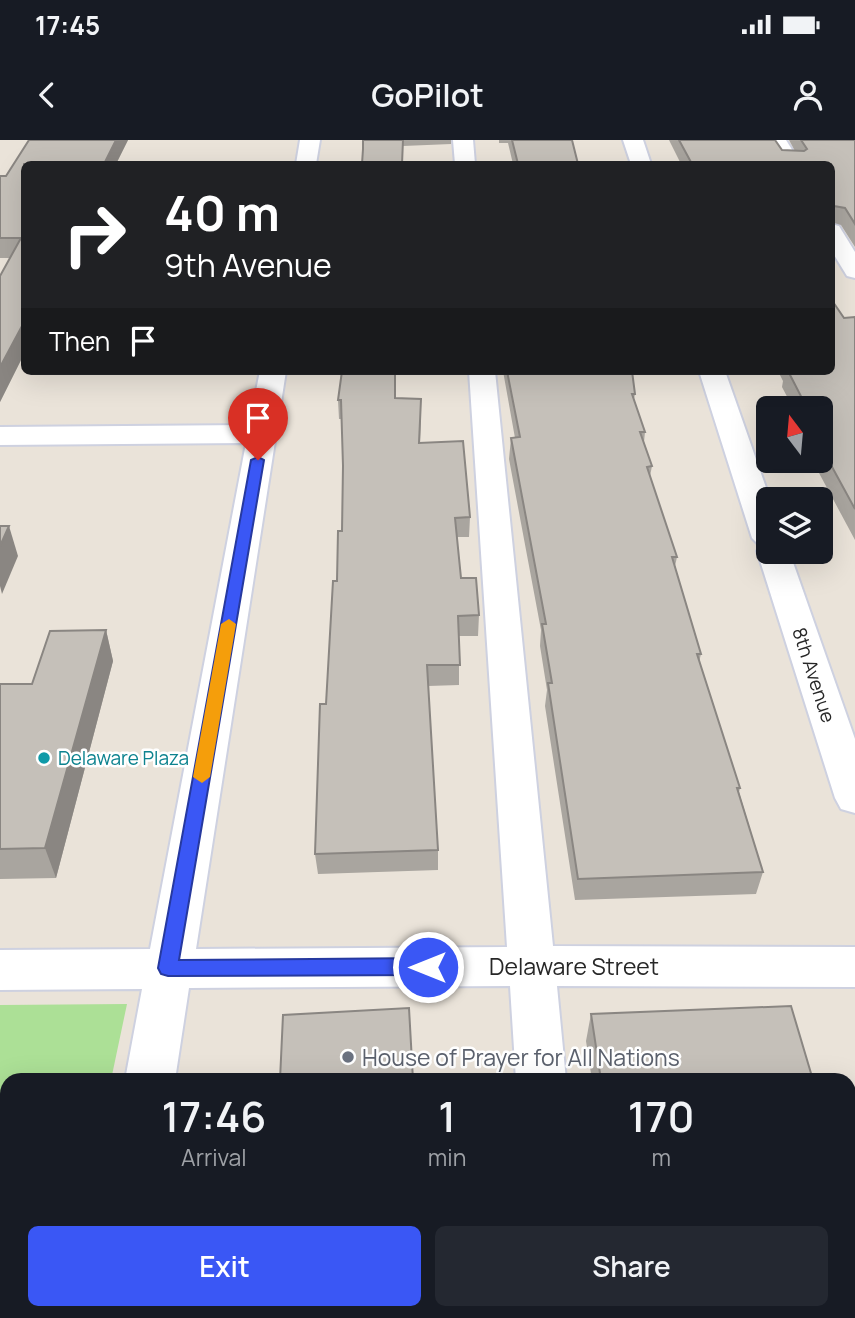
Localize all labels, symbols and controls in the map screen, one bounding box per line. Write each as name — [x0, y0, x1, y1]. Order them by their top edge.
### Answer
text: 17:45 — [35, 7, 100, 43]
text: GoPilot — [371, 73, 484, 117]
icon: back — [28, 76, 66, 114]
icon: person — [789, 76, 827, 114]
text: 40 m — [164, 179, 280, 246]
icon: right — [49, 189, 140, 280]
text: 9th Avenue — [164, 243, 332, 287]
icon: arrive — [124, 322, 162, 360]
text: Then — [49, 323, 110, 359]
pin — [228, 388, 288, 460]
north arrow — [756, 396, 833, 472]
map controls — [756, 396, 833, 564]
icon: arrive — [239, 399, 277, 437]
button: layers — [756, 487, 833, 564]
street label: 8th Avenue — [786, 624, 842, 726]
place label: Delaware Plaza — [58, 745, 189, 771]
marker: Delaware Plaza — [36, 750, 52, 766]
position arrow — [391, 930, 465, 1004]
street label: Delaware Street — [489, 950, 659, 982]
place label: House of Prayer for All Nations — [362, 1041, 680, 1073]
marker: House of Prayer for All Nations — [340, 1049, 356, 1065]
text: 17:46 — [161, 1087, 266, 1145]
text: 1 — [438, 1087, 456, 1145]
text: 170 — [628, 1087, 694, 1145]
text: Arrival — [181, 1141, 247, 1173]
text: min — [428, 1141, 466, 1173]
text: m — [651, 1141, 671, 1173]
button: Exit — [28, 1226, 421, 1306]
button: Share — [435, 1226, 828, 1306]

